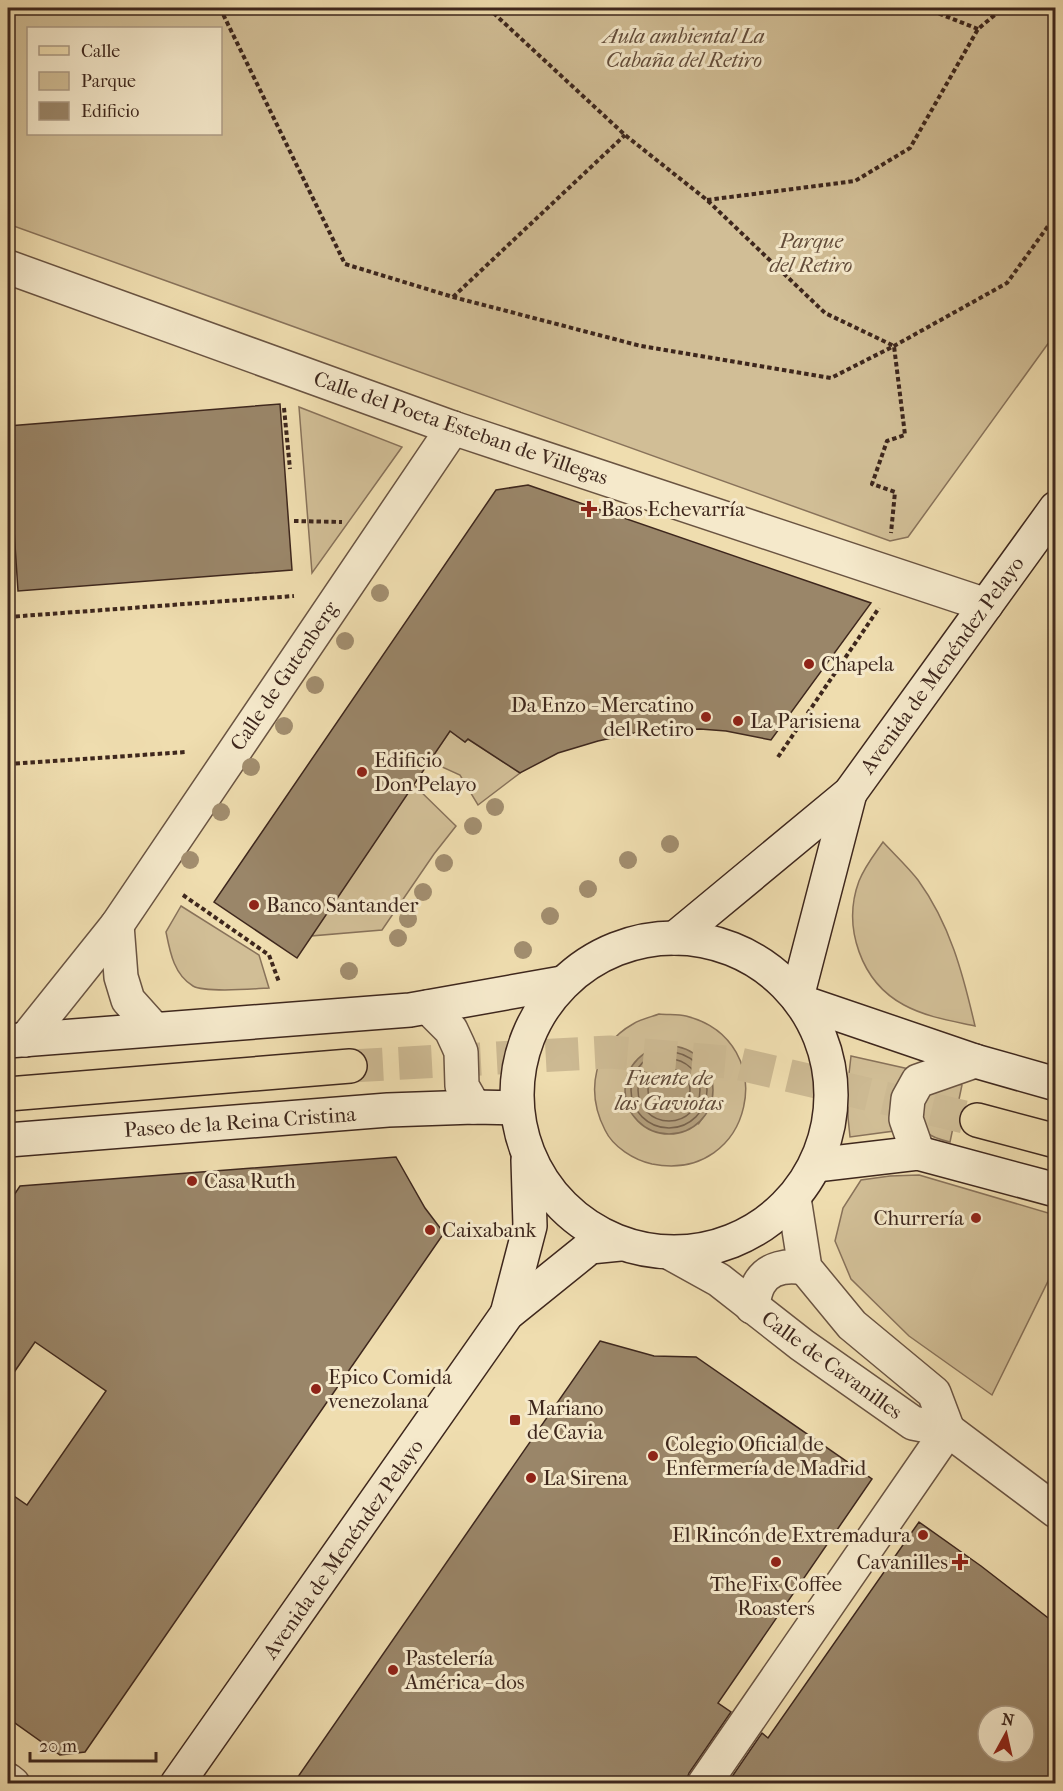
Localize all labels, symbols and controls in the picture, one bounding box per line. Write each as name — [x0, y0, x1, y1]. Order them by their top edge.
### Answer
park label: Aula ambiental La Cabaña del Retiro — [600, 24, 765, 72]
legend — [27, 27, 222, 135]
text: Calle — [81, 41, 120, 62]
text: Parque — [81, 71, 136, 92]
text: Edificio — [81, 101, 139, 122]
park label: Parque del Retiro — [769, 229, 853, 277]
street label: Calle del Poeta Esteban de Villegas — [311, 366, 612, 490]
place label: Baos Echevarría — [601, 497, 745, 521]
marker: Baos Echevarría — [582, 502, 596, 516]
street label: Avenida de Menéndez Pelayo — [855, 552, 1029, 779]
street label: Calle de Gutenberg — [225, 596, 343, 755]
place label: Chapela — [821, 652, 894, 676]
marker: Chapela — [802, 657, 816, 671]
place label: Da Enzo - Mercatino del Retiro — [511, 693, 694, 741]
place label: La Parisiena — [750, 709, 861, 733]
marker: Da Enzo - Mercatino del Retiro — [699, 710, 713, 724]
marker: La Parisiena — [731, 714, 745, 728]
place label: Edificio Don Pelayo — [374, 748, 476, 796]
marker: Edificio Don Pelayo — [355, 765, 369, 779]
place label: Banco Santander — [266, 893, 419, 917]
marker: Banco Santander — [247, 898, 261, 912]
water label: Fuente de las Gaviotas — [614, 1065, 725, 1116]
street label: Paseo de la Reina Cristina — [123, 1102, 357, 1142]
place label: Casa Ruth — [204, 1169, 296, 1193]
marker: Casa Ruth — [185, 1174, 199, 1188]
place label: Churrería — [873, 1206, 964, 1230]
marker: Churrería — [969, 1211, 983, 1225]
place label: Caixabank — [442, 1218, 537, 1242]
marker: Caixabank — [423, 1223, 437, 1237]
street label: Calle de Cavanilles — [757, 1306, 907, 1424]
place label: Epico Comida venezolana — [328, 1365, 452, 1413]
marker: Epico Comida venezolana — [309, 1382, 323, 1396]
place label: Mariano de Cavia — [527, 1396, 604, 1444]
marker: Mariano de Cavia — [508, 1413, 522, 1427]
place label: Colegio Oficial de Enfermería de Madrid — [665, 1432, 867, 1480]
street label: Avenida de Menéndez Pelayo — [257, 1435, 428, 1664]
marker: Colegio Oficial de Enfermería de Madrid — [646, 1449, 660, 1463]
place label: La Sirena — [543, 1466, 628, 1490]
marker: La Sirena — [524, 1471, 538, 1485]
place label: El Rincón de Extremadura — [672, 1523, 911, 1547]
marker: El Rincón de Extremadura — [916, 1528, 930, 1542]
place label: Cavanilles — [857, 1550, 948, 1574]
marker: The Fix Coffee Roasters — [769, 1555, 783, 1569]
marker: Cavanilles — [953, 1555, 967, 1569]
place label: The Fix Coffee Roasters — [710, 1572, 842, 1620]
place label: Pastelería América - dos — [404, 1646, 525, 1694]
marker: Pastelería América - dos — [386, 1663, 400, 1677]
north arrow — [976, 1704, 1036, 1764]
text: N — [1001, 1709, 1016, 1730]
scale bar — [30, 1725, 156, 1763]
text: 20 m — [39, 1736, 77, 1757]

